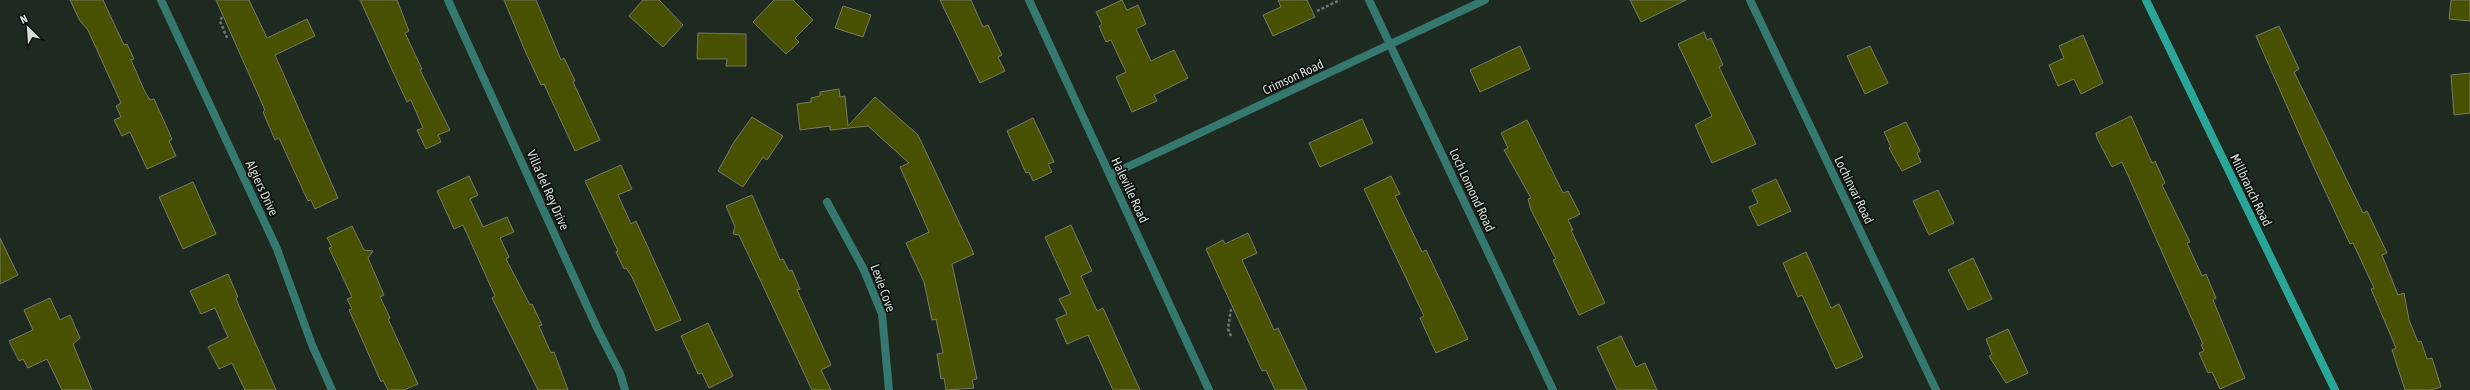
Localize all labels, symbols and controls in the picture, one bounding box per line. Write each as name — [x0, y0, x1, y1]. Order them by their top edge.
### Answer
north arrow — [8, 8, 48, 48]
text: N — [18, 12, 29, 26]
street label: Crimson Road — [1260, 56, 1326, 98]
street label: Loch Lomond Road — [1446, 146, 1498, 234]
street label: Villa del Rey Drive — [524, 148, 572, 232]
street label: Millbranch Road — [2227, 151, 2275, 229]
street label: Lochinvar Road — [1831, 154, 1877, 226]
street label: Haleville Road — [1108, 155, 1152, 225]
street label: Algiers Drive — [243, 158, 281, 218]
street label: Lexie Cove — [867, 262, 899, 314]

